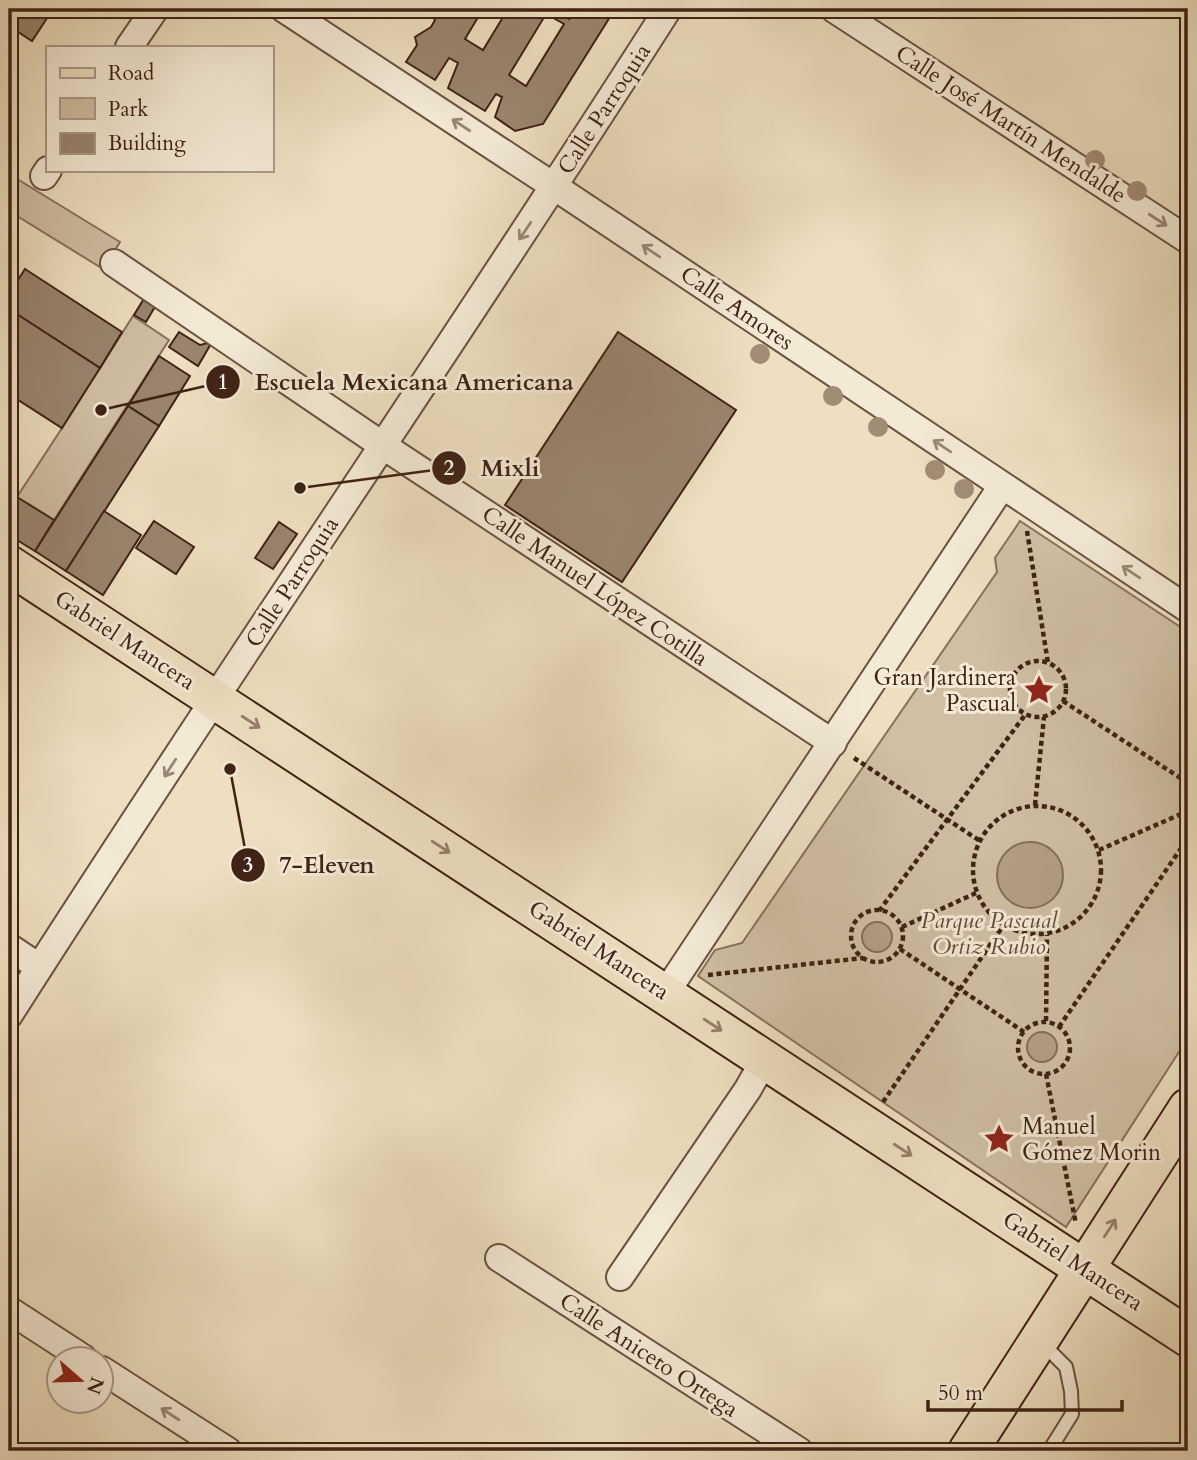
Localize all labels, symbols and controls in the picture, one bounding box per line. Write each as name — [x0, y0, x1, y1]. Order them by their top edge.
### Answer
street label: Calle Parroquia — [550, 38, 658, 180]
street label: Calle José Martín Mendalde — [890, 38, 1132, 210]
legend — [46, 46, 273, 172]
text: Road — [108, 59, 154, 88]
text: Park — [108, 95, 149, 124]
one-way arrow — [452, 118, 472, 132]
text: Building — [108, 129, 186, 158]
one-way arrow — [1147, 213, 1167, 227]
one-way arrow — [518, 221, 532, 240]
one-way arrow — [642, 244, 661, 258]
street label: Calle Amores — [674, 259, 800, 357]
callout: Escuela Mexicana Americana — [206, 359, 588, 404]
text: Escuela Mexicana Americana — [254, 366, 574, 399]
text: 1 — [218, 368, 228, 397]
one-way arrow — [933, 439, 952, 453]
callout: Mixli — [432, 445, 553, 490]
text: Mixli — [481, 452, 540, 485]
text: 2 — [444, 454, 455, 483]
street label: Calle Manuel López Cotilla — [476, 499, 714, 673]
street label: Calle Parroquia — [238, 511, 346, 653]
one-way arrow — [1122, 564, 1142, 578]
street label: Gabriel Mancera — [49, 583, 201, 697]
place label: Gran Jardinera Pascual — [874, 662, 1016, 719]
place icon: Gran Jardinera Pascual — [1022, 673, 1056, 707]
one-way arrow — [241, 715, 260, 729]
one-way arrow — [163, 758, 177, 778]
one-way arrow — [431, 839, 450, 854]
callout: 7-Eleven — [231, 842, 389, 887]
text: 7-Eleven — [279, 849, 375, 882]
text: 3 — [243, 851, 253, 880]
street label: Gabriel Mancera — [523, 893, 675, 1007]
park label: Parque Pascual Ortiz Rubio — [921, 905, 1058, 962]
one-way arrow — [703, 1018, 722, 1033]
place label: Manuel Gómez Morin — [1022, 1111, 1161, 1168]
place icon: Manuel Gómez Morin — [982, 1122, 1016, 1156]
one-way arrow — [893, 1143, 913, 1157]
street label: Gabriel Mancera — [997, 1204, 1149, 1318]
one-way arrow — [1103, 1219, 1117, 1239]
street label: Calle Aniceto Ortega — [554, 1286, 744, 1425]
north arrow — [46, 1344, 116, 1414]
scale bar — [928, 1369, 1122, 1413]
text: N — [80, 1373, 110, 1398]
text: 50 m — [938, 1379, 983, 1408]
one-way arrow — [161, 1407, 181, 1421]

